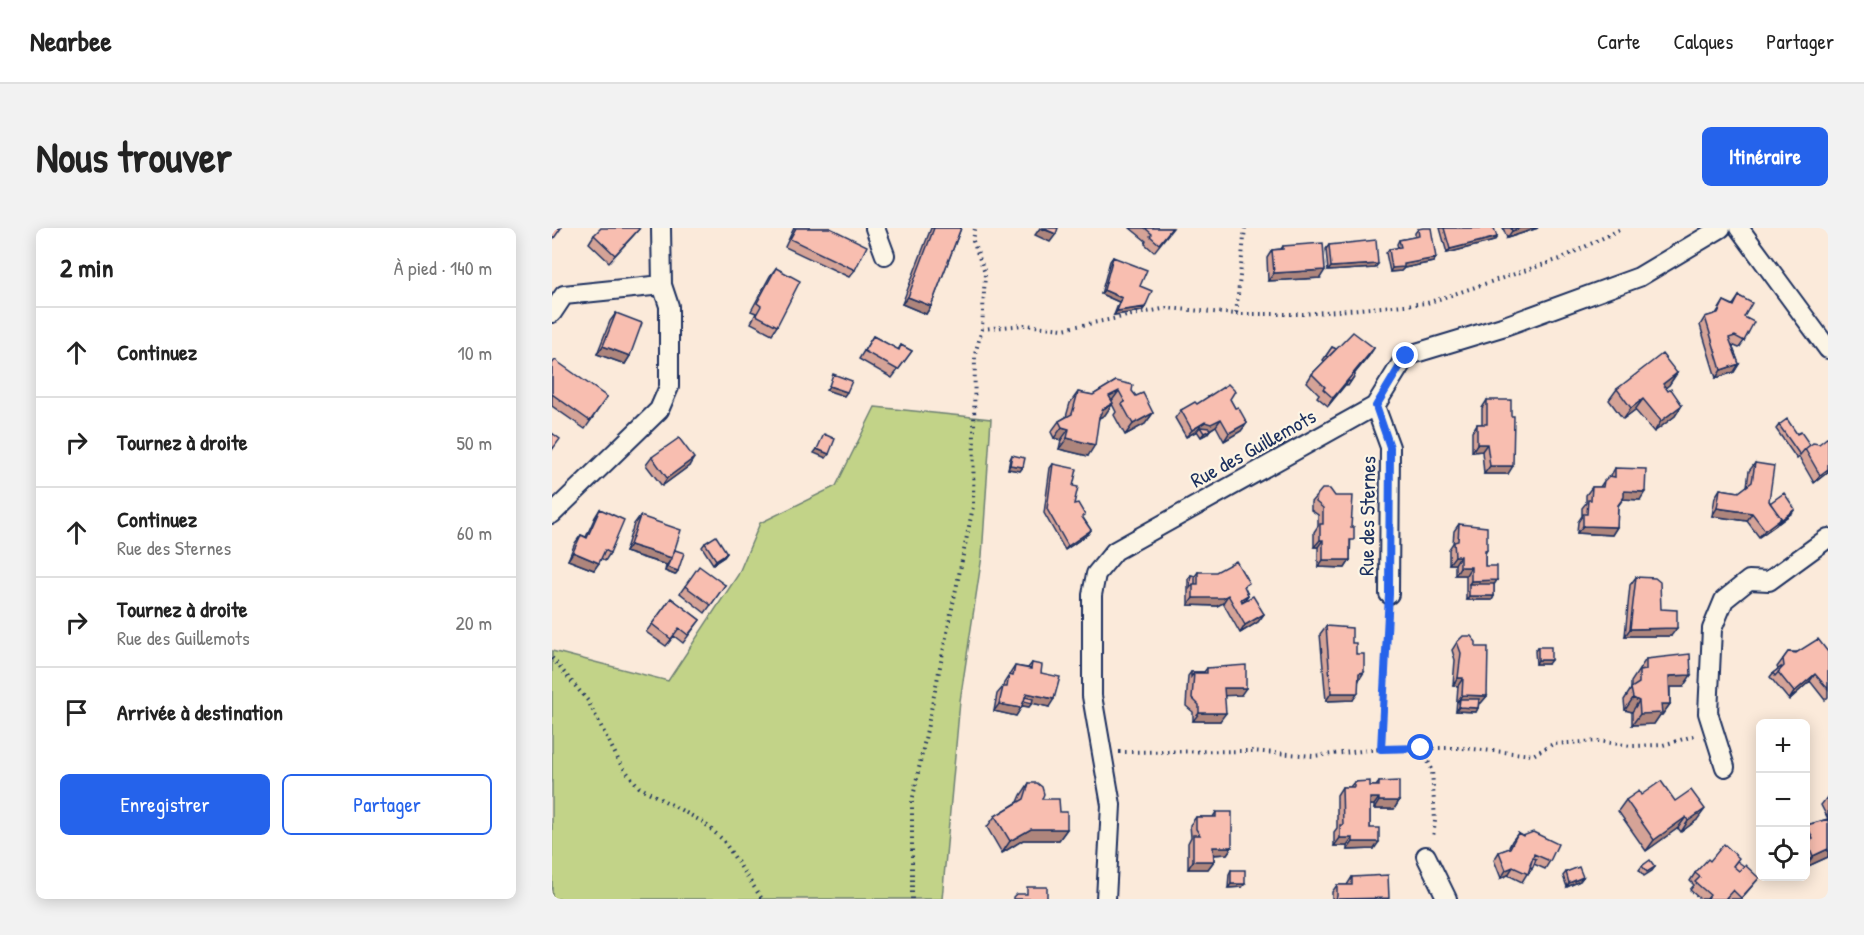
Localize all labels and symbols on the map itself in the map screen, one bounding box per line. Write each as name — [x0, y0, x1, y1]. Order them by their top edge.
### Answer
route end — [1392, 342, 1418, 368]
street label: Rue des Guillemots — [1185, 402, 1321, 494]
street label: Rue des Sternes — [1351, 456, 1383, 576]
route start — [1407, 734, 1433, 760]

